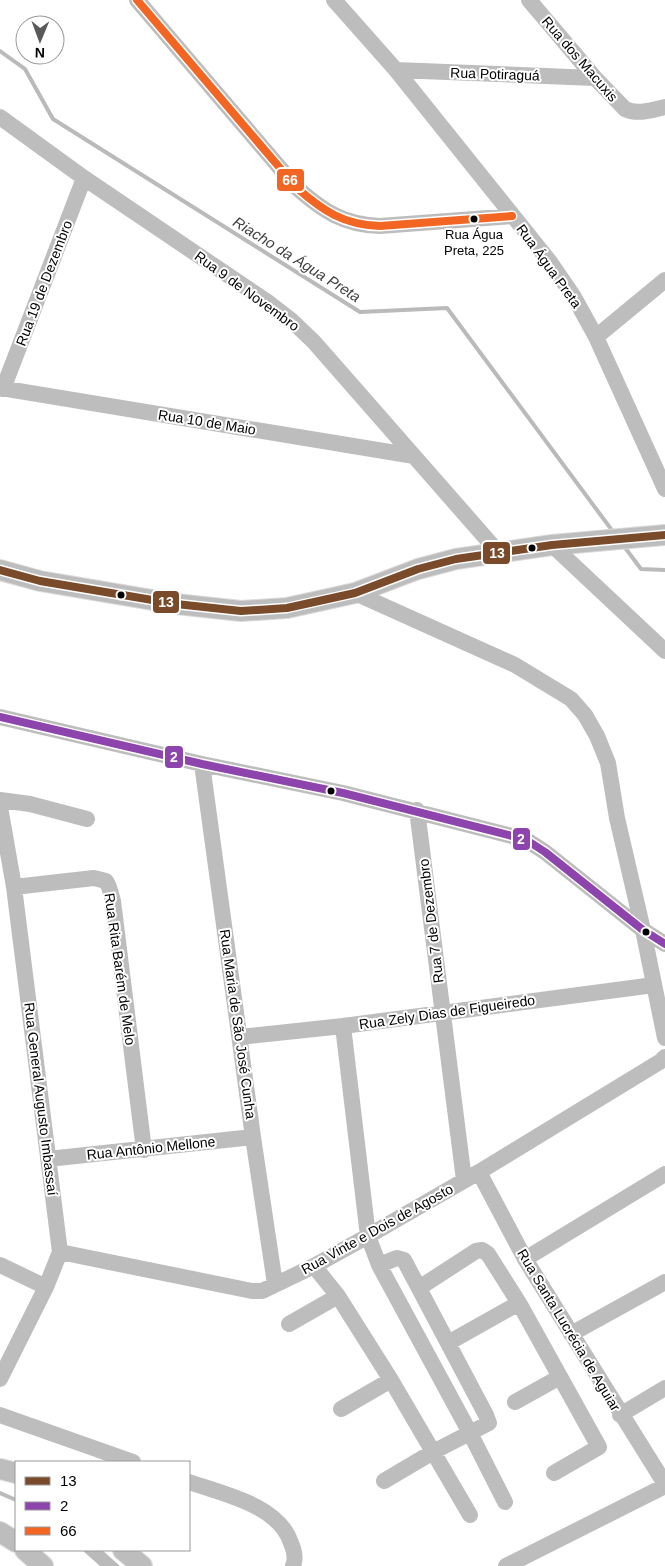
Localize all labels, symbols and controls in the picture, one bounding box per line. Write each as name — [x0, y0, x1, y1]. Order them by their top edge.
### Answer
street label: Rua dos Macuxis — [539, 13, 621, 105]
north arrow — [15, 15, 65, 65]
text: N — [35, 45, 45, 61]
street label: Rua Potiraguá — [450, 64, 540, 84]
line badge: 66 — [276, 168, 305, 192]
text: 66 — [282, 172, 298, 188]
water label: Riacho da Água Preta — [230, 213, 364, 305]
marker: Rua Água Preta, 225 — [469, 214, 479, 224]
street label: Rua 19 de Dezembro — [13, 218, 75, 348]
street label: Rua Água Preta — [513, 221, 585, 311]
place label: Rua Água Preta, 225 — [444, 227, 504, 258]
street label: Rua 9 de Novembro — [192, 248, 303, 334]
street label: Rua 10 de Maio — [157, 406, 257, 438]
line badge: 13 — [482, 541, 511, 565]
unlabelled marker — [527, 543, 537, 553]
text: 13 — [489, 545, 505, 561]
unlabelled marker — [116, 590, 126, 600]
line badge: 13 — [152, 590, 180, 614]
text: 13 — [158, 594, 174, 610]
line badge: 2 — [164, 745, 184, 769]
text: 2 — [170, 749, 178, 765]
unlabelled marker — [326, 786, 336, 796]
line badge: 2 — [512, 827, 531, 851]
text: 2 — [517, 831, 525, 847]
street label: Rua 7 de Dezembro — [415, 858, 447, 984]
street label: Rua Rita Barém de Melo — [101, 892, 139, 1046]
unlabelled marker — [641, 927, 651, 937]
street label: Rua Maria de São José Cunha — [217, 928, 259, 1120]
street label: Rua Zely Dias de Figueiredo — [358, 992, 536, 1032]
street label: Rua General Augusto Imbassaí — [21, 1001, 61, 1197]
street label: Rua Antônio Mellone — [86, 1133, 216, 1163]
street label: Rua Vinte e Dois de Agosto — [298, 1180, 456, 1277]
street label: Rua Santa Lucrécia de Aguiar — [514, 1246, 624, 1414]
legend — [15, 1461, 190, 1551]
text: 13 — [60, 1472, 77, 1489]
text: 2 — [60, 1497, 68, 1514]
text: 66 — [60, 1522, 77, 1539]

